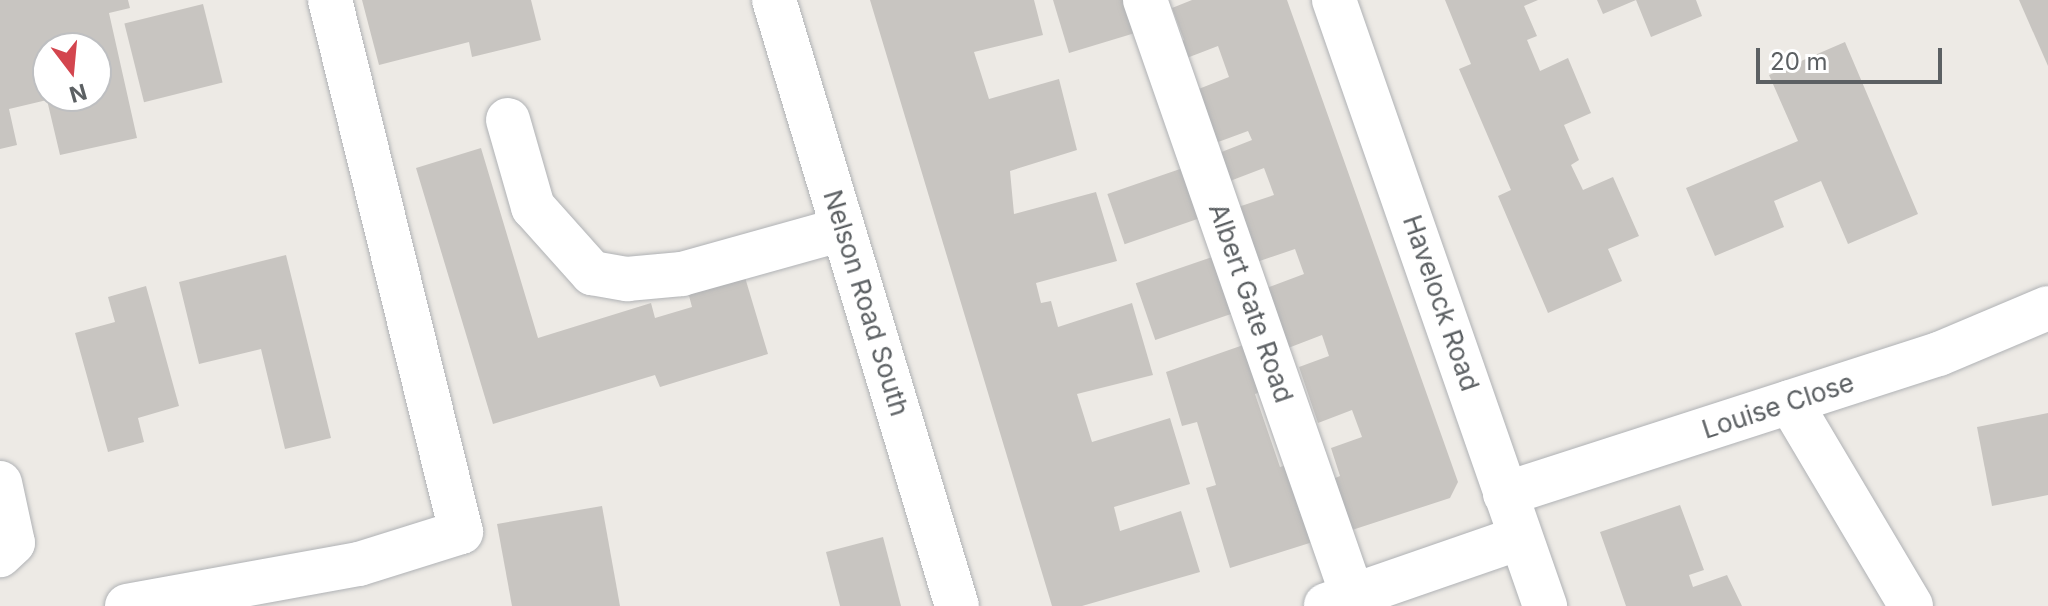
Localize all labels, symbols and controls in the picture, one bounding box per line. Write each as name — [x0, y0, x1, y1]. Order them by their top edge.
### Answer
north arrow — [32, 32, 112, 112]
scale bar — [1760, 32, 1946, 82]
text: 20 m — [1770, 47, 1828, 76]
text: N — [66, 78, 90, 108]
street label: Nelson Road South — [817, 186, 915, 420]
street label: Albert Gate Road — [1202, 199, 1300, 407]
street label: Havelock Road — [1396, 211, 1486, 395]
street label: Louise Close — [1698, 367, 1858, 445]

